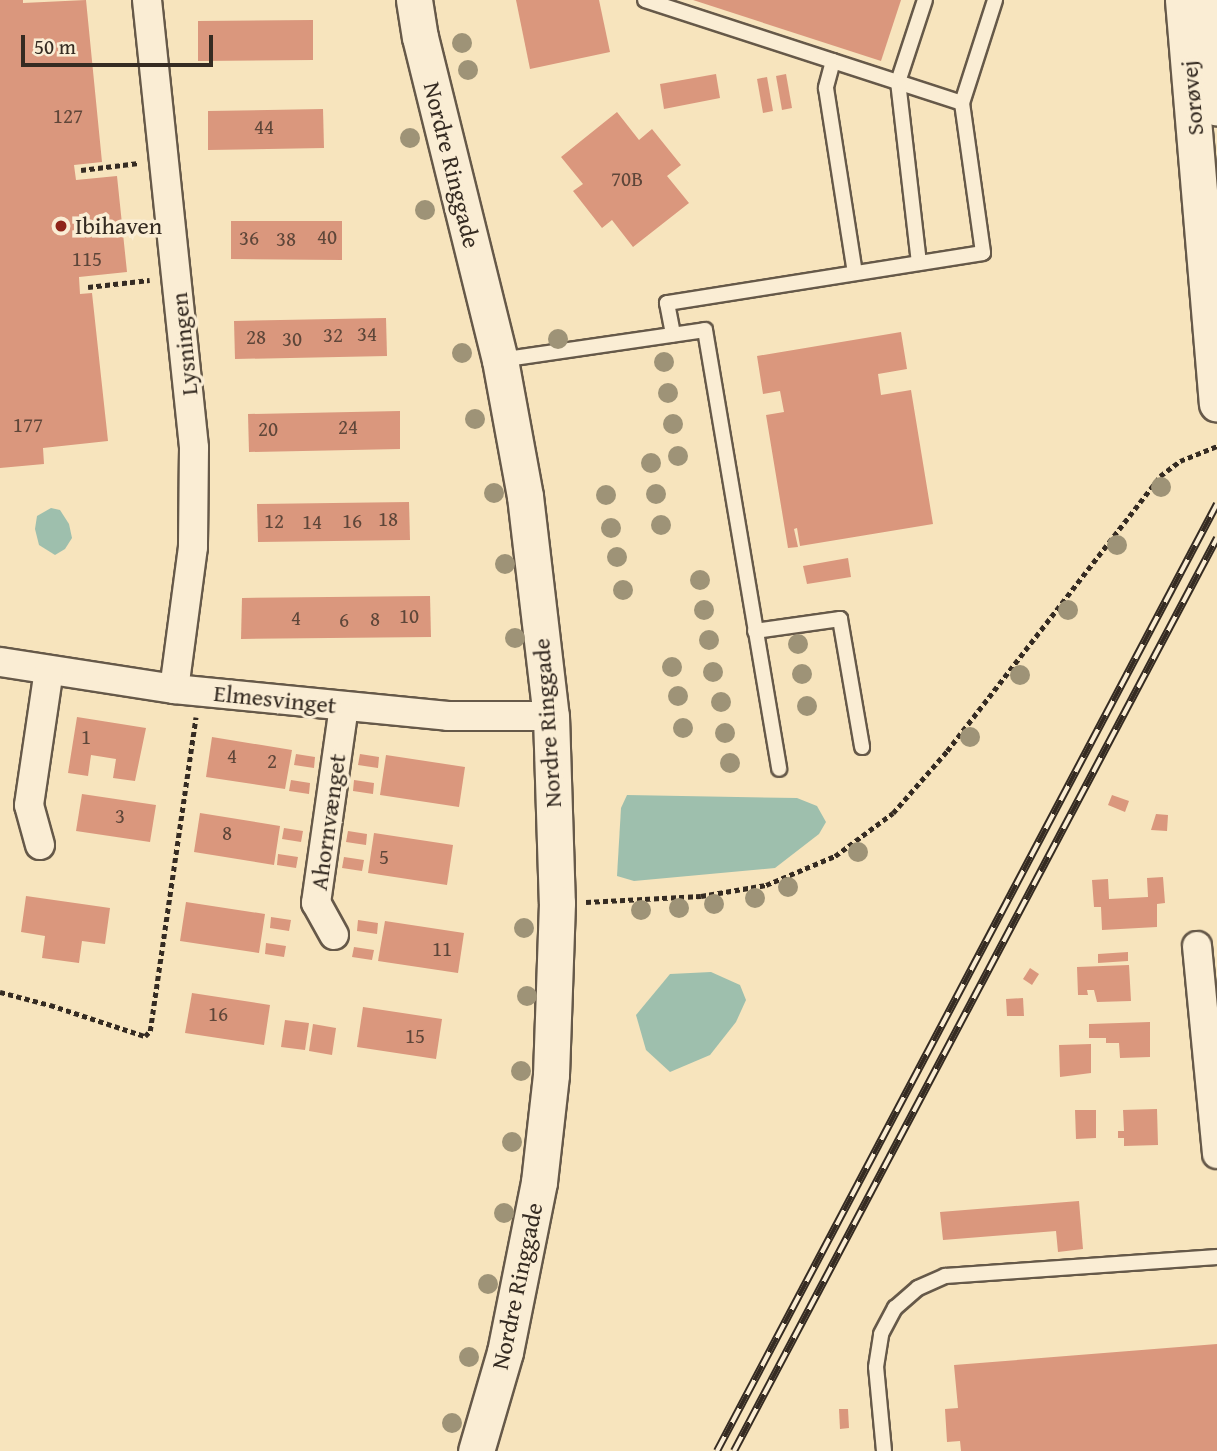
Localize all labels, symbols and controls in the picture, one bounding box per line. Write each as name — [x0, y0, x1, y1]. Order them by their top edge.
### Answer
scale bar — [24, 21, 217, 65]
text: 50 m — [34, 31, 76, 62]
street label: Sorøvej — [1174, 59, 1210, 137]
street label: Nordre Ringgade — [417, 79, 487, 251]
house number: 127 — [53, 103, 83, 129]
house number: 44 — [254, 114, 274, 140]
house number: 70B — [611, 166, 643, 192]
place label: Ibihaven — [75, 212, 162, 240]
marker: Ibihaven — [53, 218, 69, 234]
house number: 40 — [317, 224, 337, 250]
house number: 36 — [239, 225, 259, 251]
house number: 38 — [276, 226, 296, 252]
house number: 115 — [72, 246, 102, 272]
street label: Lysningen — [164, 291, 204, 397]
house number: 34 — [357, 321, 377, 347]
house number: 32 — [323, 322, 343, 348]
house number: 28 — [246, 324, 266, 350]
house number: 30 — [282, 326, 302, 352]
house number: 177 — [13, 412, 43, 438]
house number: 24 — [338, 414, 358, 440]
house number: 20 — [258, 416, 278, 442]
house number: 18 — [378, 506, 398, 532]
house number: 12 — [264, 508, 284, 534]
house number: 16 — [342, 508, 362, 534]
house number: 14 — [302, 509, 322, 535]
house number: 10 — [399, 603, 419, 629]
house number: 4 — [291, 605, 301, 631]
house number: 8 — [370, 606, 380, 632]
house number: 6 — [339, 607, 349, 633]
street label: Nordre Ringgade — [527, 637, 567, 809]
street label: Elmesvinget — [212, 678, 338, 720]
house number: 1 — [81, 724, 91, 750]
house number: 4 — [227, 743, 237, 769]
house number: 2 — [267, 748, 277, 774]
street label: Ahornvænget — [304, 752, 352, 892]
house number: 3 — [115, 803, 125, 829]
house number: 8 — [222, 820, 232, 846]
house number: 5 — [379, 844, 389, 870]
house number: 11 — [432, 936, 452, 962]
house number: 16 — [208, 1001, 228, 1027]
house number: 15 — [405, 1023, 425, 1049]
street label: Nordre Ringgade — [485, 1200, 549, 1372]

